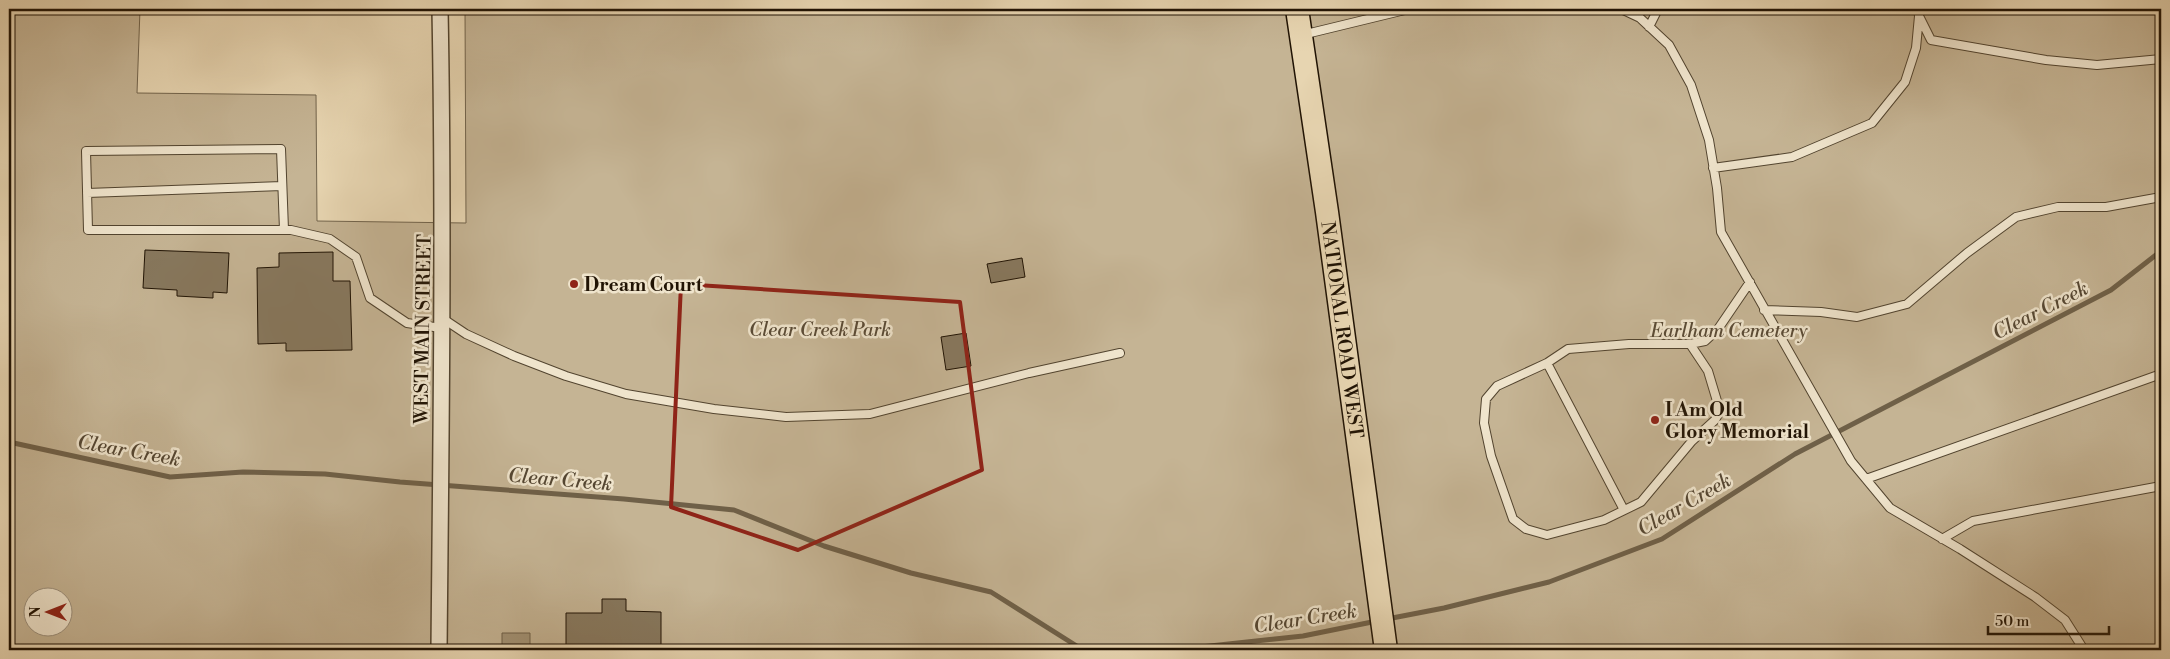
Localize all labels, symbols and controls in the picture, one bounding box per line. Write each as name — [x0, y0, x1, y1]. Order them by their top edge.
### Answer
street label: NATIONAL ROAD WEST — [1315, 220, 1368, 440]
street label: WEST MAIN STREET — [409, 234, 437, 425]
place label: Dream Court — [584, 273, 703, 297]
water label: Clear Creek — [1989, 277, 2093, 346]
marker: Dream Court — [568, 278, 580, 290]
park label: Clear Creek Park — [749, 318, 891, 342]
park label: Earlham Cemetery — [1650, 319, 1808, 343]
place label: I Am Old Glory Memorial — [1665, 398, 1809, 444]
marker: I Am Old Glory Memorial — [1649, 414, 1661, 426]
water label: Clear Creek — [75, 430, 182, 473]
water label: Clear Creek — [507, 463, 613, 497]
water label: Clear Creek — [1633, 468, 1736, 542]
north arrow — [22, 586, 72, 636]
water label: Clear Creek — [1252, 599, 1359, 640]
scale bar — [1988, 604, 2109, 636]
text: N — [27, 606, 45, 618]
text: 50 m — [1995, 612, 2029, 631]

